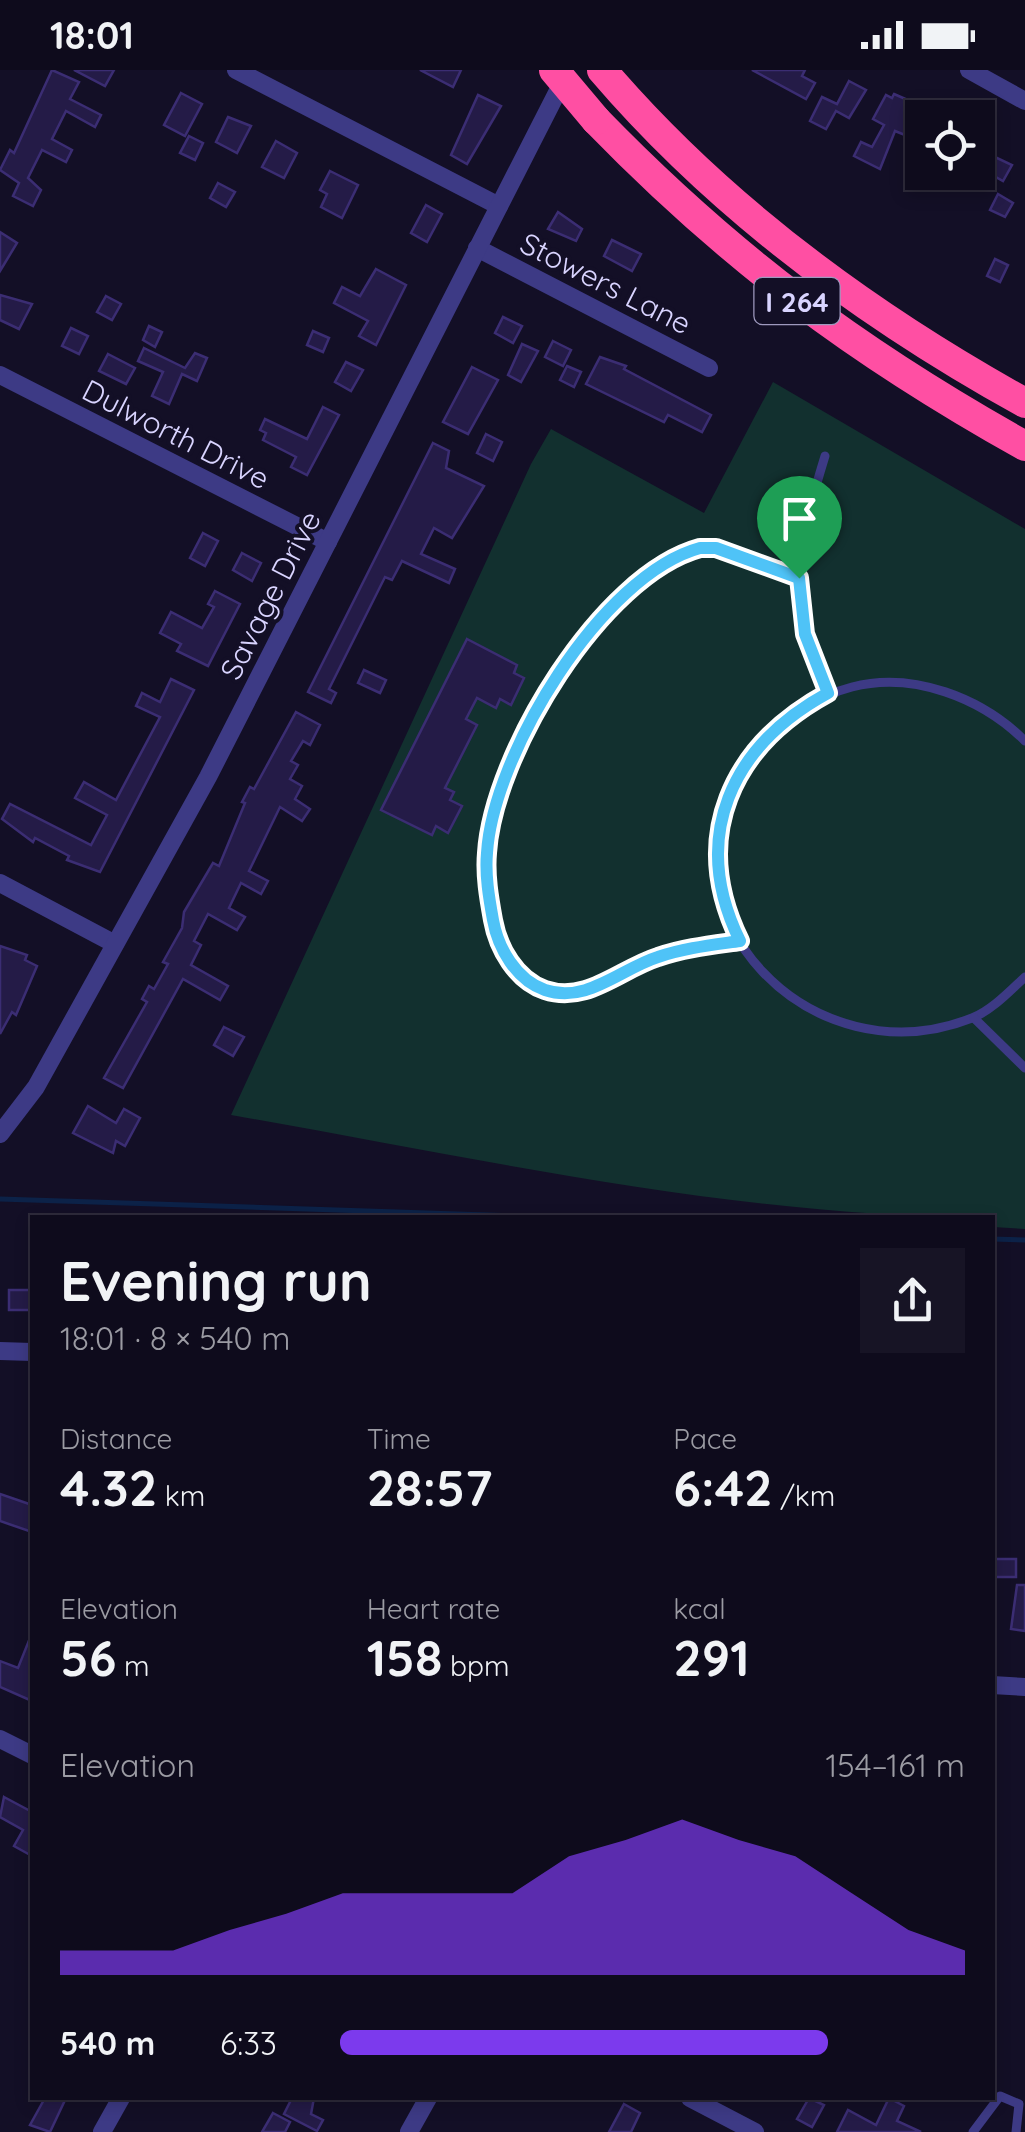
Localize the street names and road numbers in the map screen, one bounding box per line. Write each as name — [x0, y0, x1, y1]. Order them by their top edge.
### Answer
street label: Stowers Lane — [514, 224, 698, 342]
road number: I 264 — [754, 278, 840, 324]
street label: Dulworth Drive — [76, 371, 276, 497]
street label: Savage Drive — [211, 504, 329, 686]

